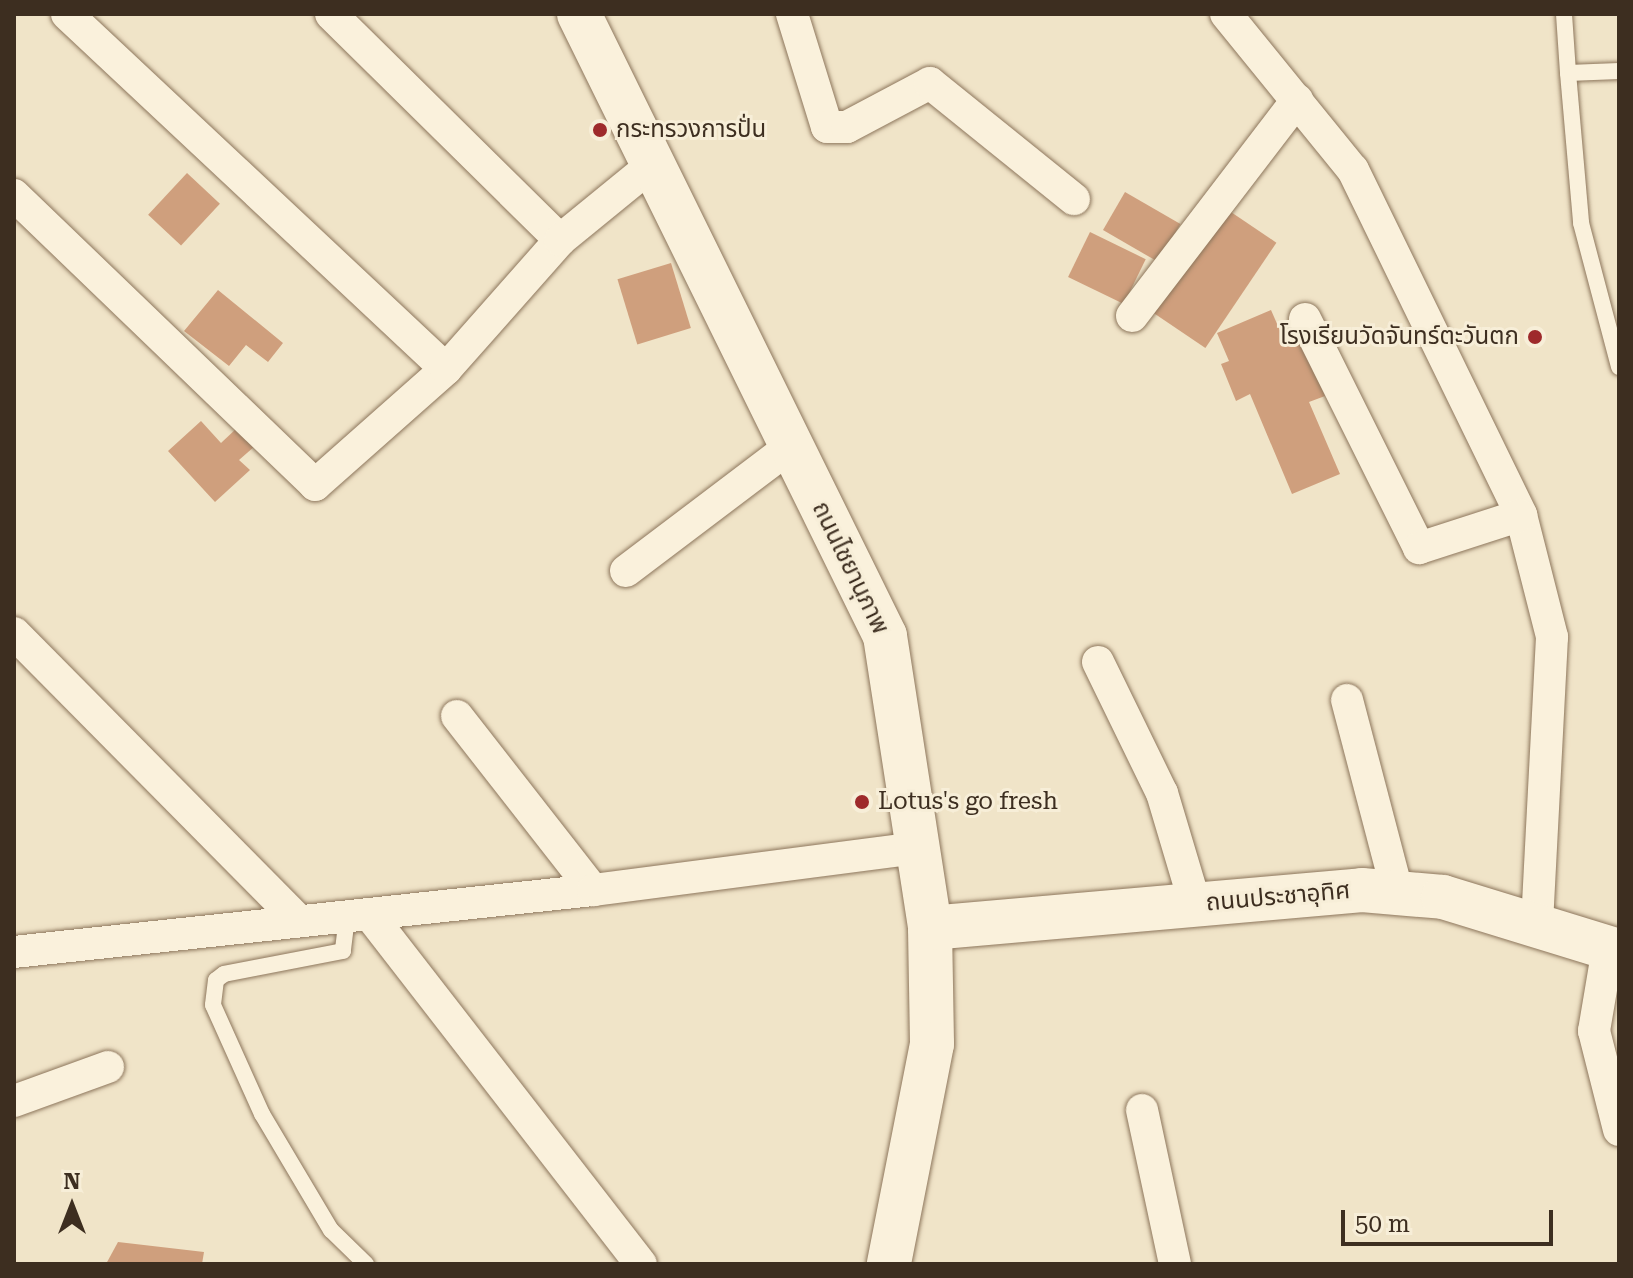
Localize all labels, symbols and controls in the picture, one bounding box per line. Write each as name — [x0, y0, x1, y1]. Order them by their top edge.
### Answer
place label: กระทรวงการปั่น — [616, 116, 766, 144]
marker: กระทรวงการปั่น — [591, 121, 609, 139]
place label: โรงเรียนวัดจันทร์ตะวันตก — [1280, 323, 1519, 351]
marker: โรงเรียนวัดจันทร์ตะวันตก — [1526, 328, 1544, 346]
street label: ถนนไชยานุภาพ — [806, 497, 894, 639]
place label: Lotus's go fresh — [878, 788, 1058, 816]
marker: Lotus's go fresh — [853, 793, 871, 811]
street label: ถนนประชาอุทิศ — [1205, 876, 1351, 918]
north arrow — [32, 1166, 112, 1246]
text: N — [64, 1169, 80, 1194]
scale bar — [1345, 1194, 1557, 1244]
text: 50 m — [1355, 1210, 1410, 1238]

